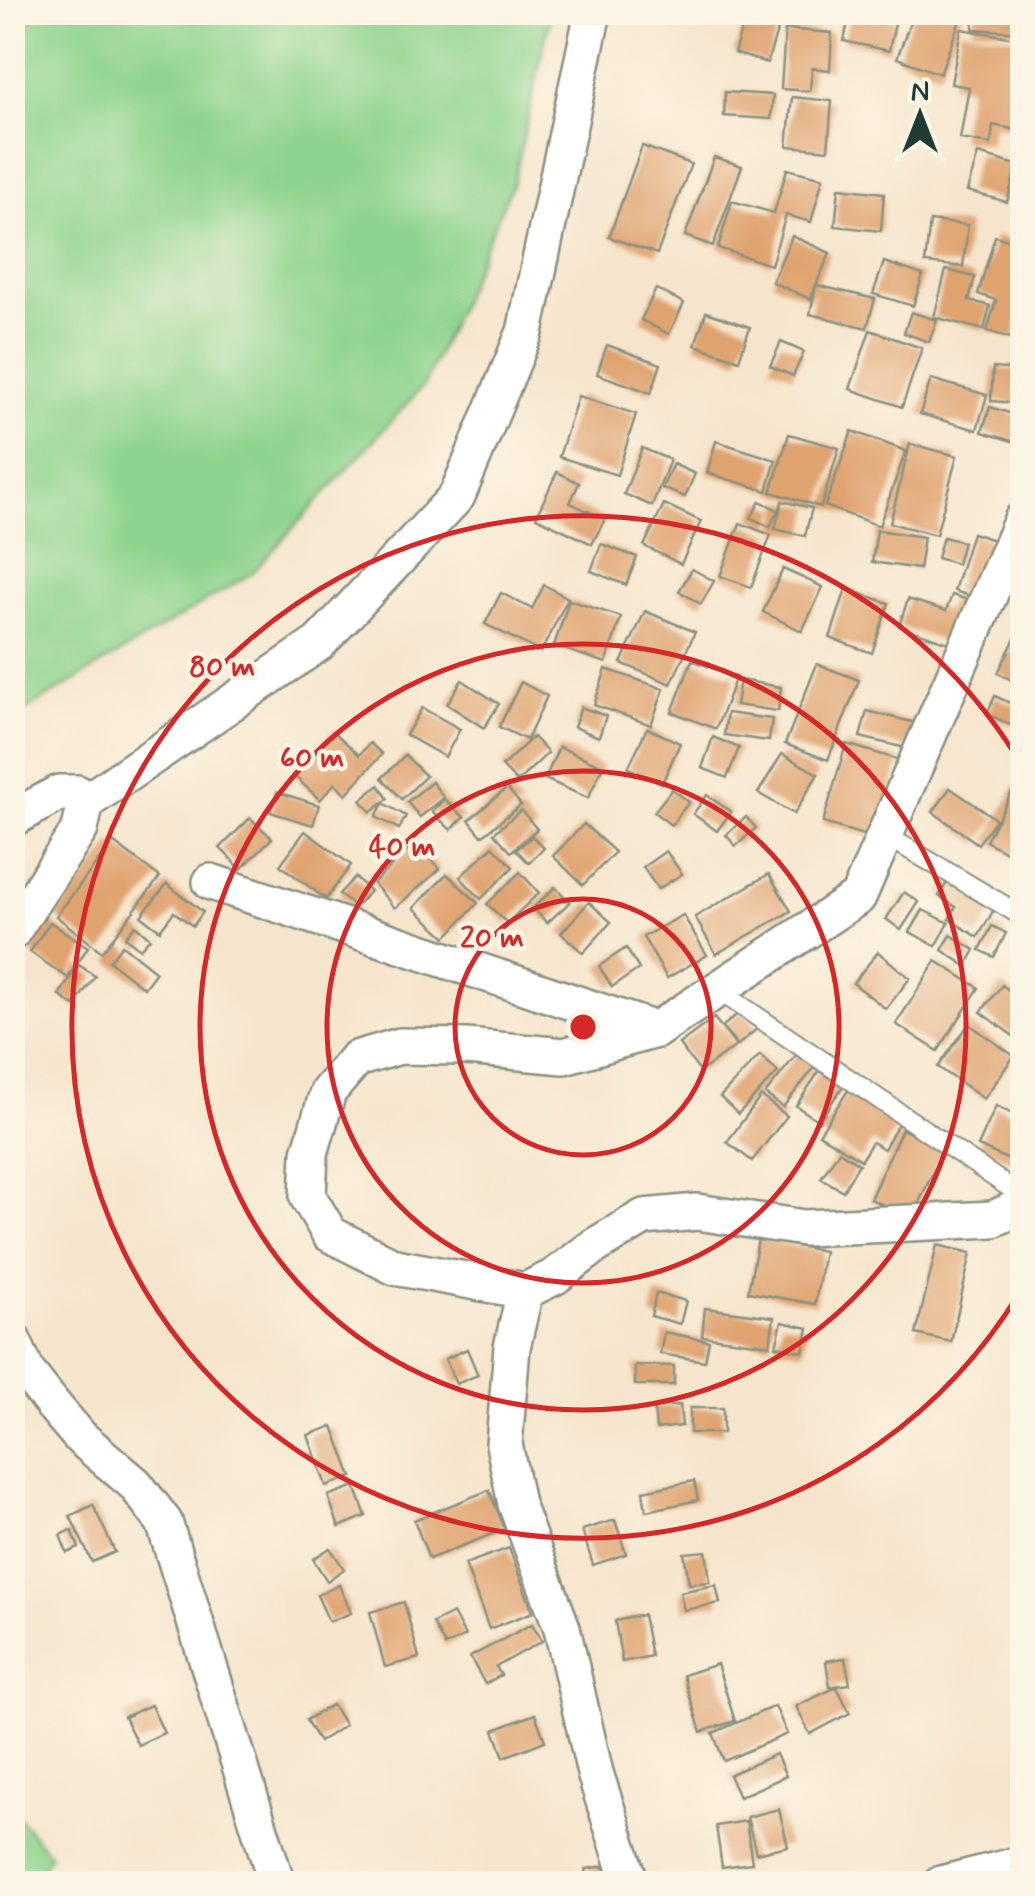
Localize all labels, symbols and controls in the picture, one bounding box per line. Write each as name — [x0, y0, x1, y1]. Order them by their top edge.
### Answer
north arrow — [870, 65, 970, 165]
text: N — [911, 74, 929, 111]
text: 80 m — [189, 648, 255, 687]
text: 60 m — [280, 739, 344, 778]
text: 40 m — [369, 828, 435, 867]
text: 20 m — [460, 919, 524, 958]
centre of rings — [565, 1009, 601, 1045]

